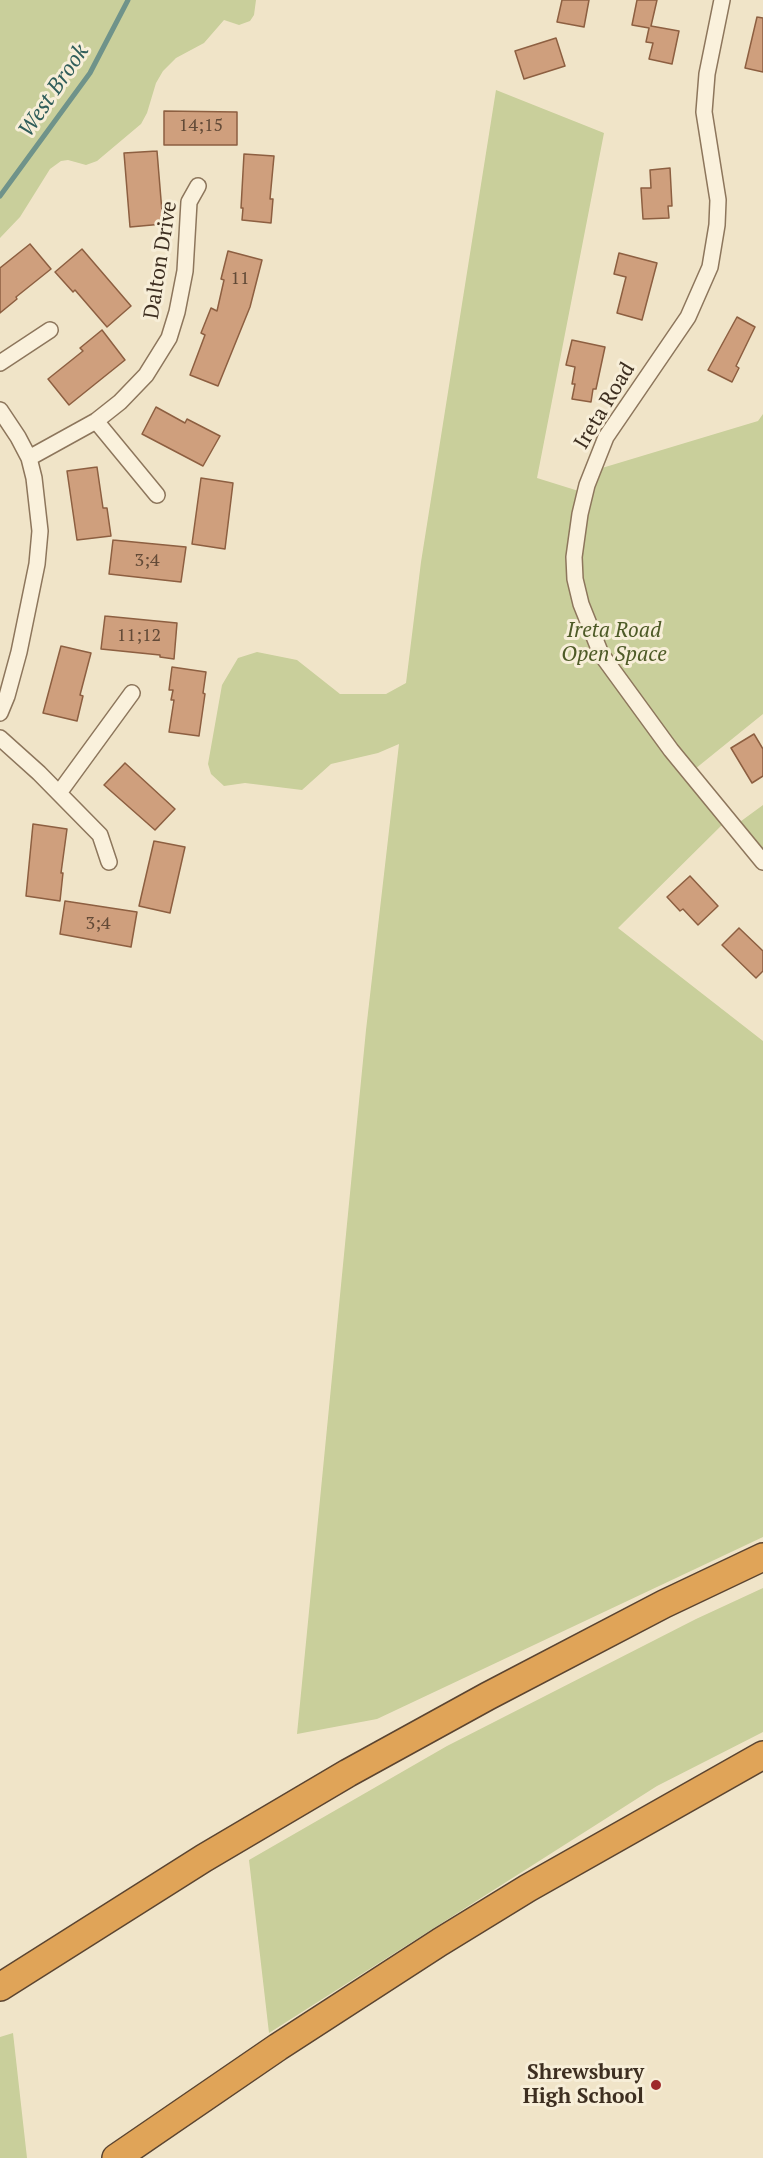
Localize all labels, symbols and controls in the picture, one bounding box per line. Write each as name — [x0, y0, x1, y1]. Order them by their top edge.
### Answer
water label: West Brook — [13, 40, 95, 142]
house number: 14;15 — [179, 115, 223, 137]
street label: Dalton Drive — [139, 199, 183, 321]
house number: 11 — [230, 268, 250, 290]
street label: Ireta Road — [569, 358, 641, 454]
house number: 3;4 — [134, 550, 160, 572]
park label: Ireta Road Open Space — [561, 618, 667, 668]
house number: 11;12 — [117, 625, 161, 647]
house number: 3;4 — [85, 913, 111, 935]
place label: Shrewsbury High School — [523, 2060, 644, 2110]
marker: Shrewsbury High School — [649, 2078, 663, 2092]

